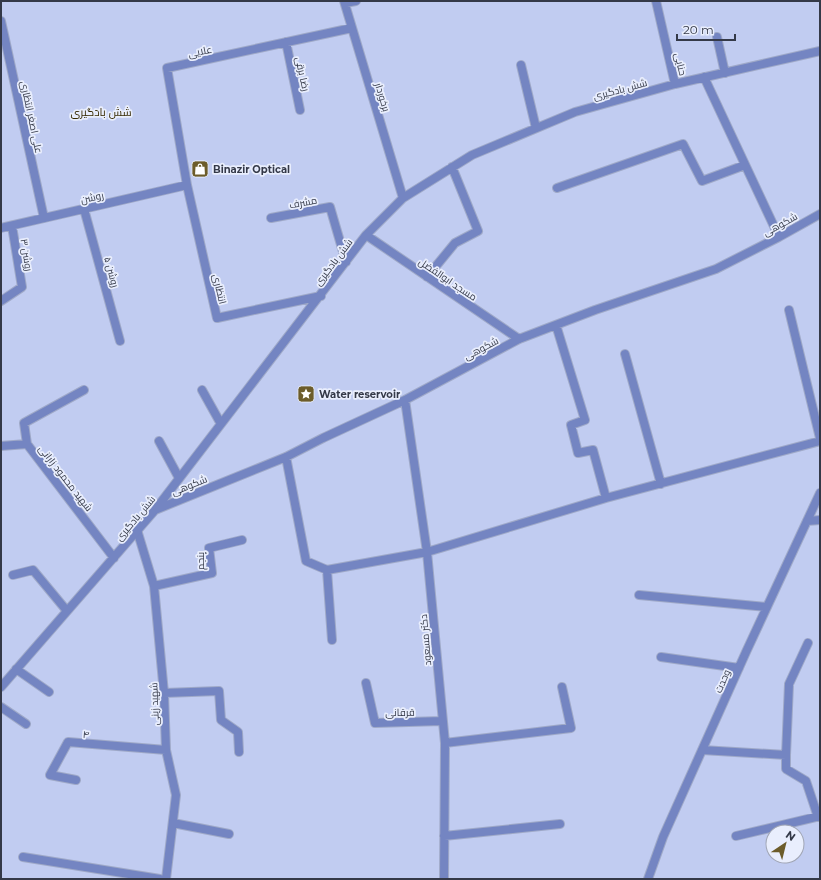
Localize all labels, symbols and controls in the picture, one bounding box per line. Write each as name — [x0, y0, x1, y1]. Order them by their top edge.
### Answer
scale bar — [677, 16, 735, 42]
text: 20 m — [683, 22, 714, 37]
street label: علایی — [187, 43, 213, 60]
street label: حنایی — [672, 51, 689, 77]
street label: رضا برقی — [293, 56, 313, 93]
street label: شش بادگیری — [592, 76, 649, 103]
street label: علی اصغر انتظاری — [17, 80, 46, 155]
street label: برخوردار — [372, 80, 393, 113]
district label: شش بادگیری — [70, 105, 132, 119]
shop icon: Binazir Optical — [190, 159, 210, 179]
place label: Binazir Optical — [213, 163, 290, 176]
street label: روشن — [79, 189, 105, 206]
street label: مشرف — [288, 193, 318, 212]
street label: شکوهی — [761, 210, 800, 239]
street label: شش بادگیری — [312, 236, 355, 288]
street label: روشن ۳ — [18, 238, 35, 272]
street label: روشن ۵ — [101, 255, 122, 289]
street label: مسجد ابوالفضل — [416, 255, 479, 304]
street label: انتظاری — [210, 273, 229, 305]
street label: شکوهی — [462, 334, 501, 363]
place icon: Water reservoir — [296, 384, 316, 404]
place label: Water reservoir — [319, 388, 401, 401]
street label: شهید محمود زارانی — [36, 443, 95, 514]
street label: شکوهی — [169, 472, 209, 499]
street label: شش بادگیری — [113, 493, 158, 544]
street label: پنجم — [194, 552, 208, 570]
street label: دکتر مسعود — [417, 614, 434, 666]
street label: وحدت — [712, 667, 733, 695]
street label: شهید زینی — [147, 682, 162, 726]
street label: قرقانی — [385, 706, 415, 719]
street label: ۴ — [82, 728, 90, 741]
north arrow — [765, 824, 805, 864]
text: N — [783, 828, 798, 844]

